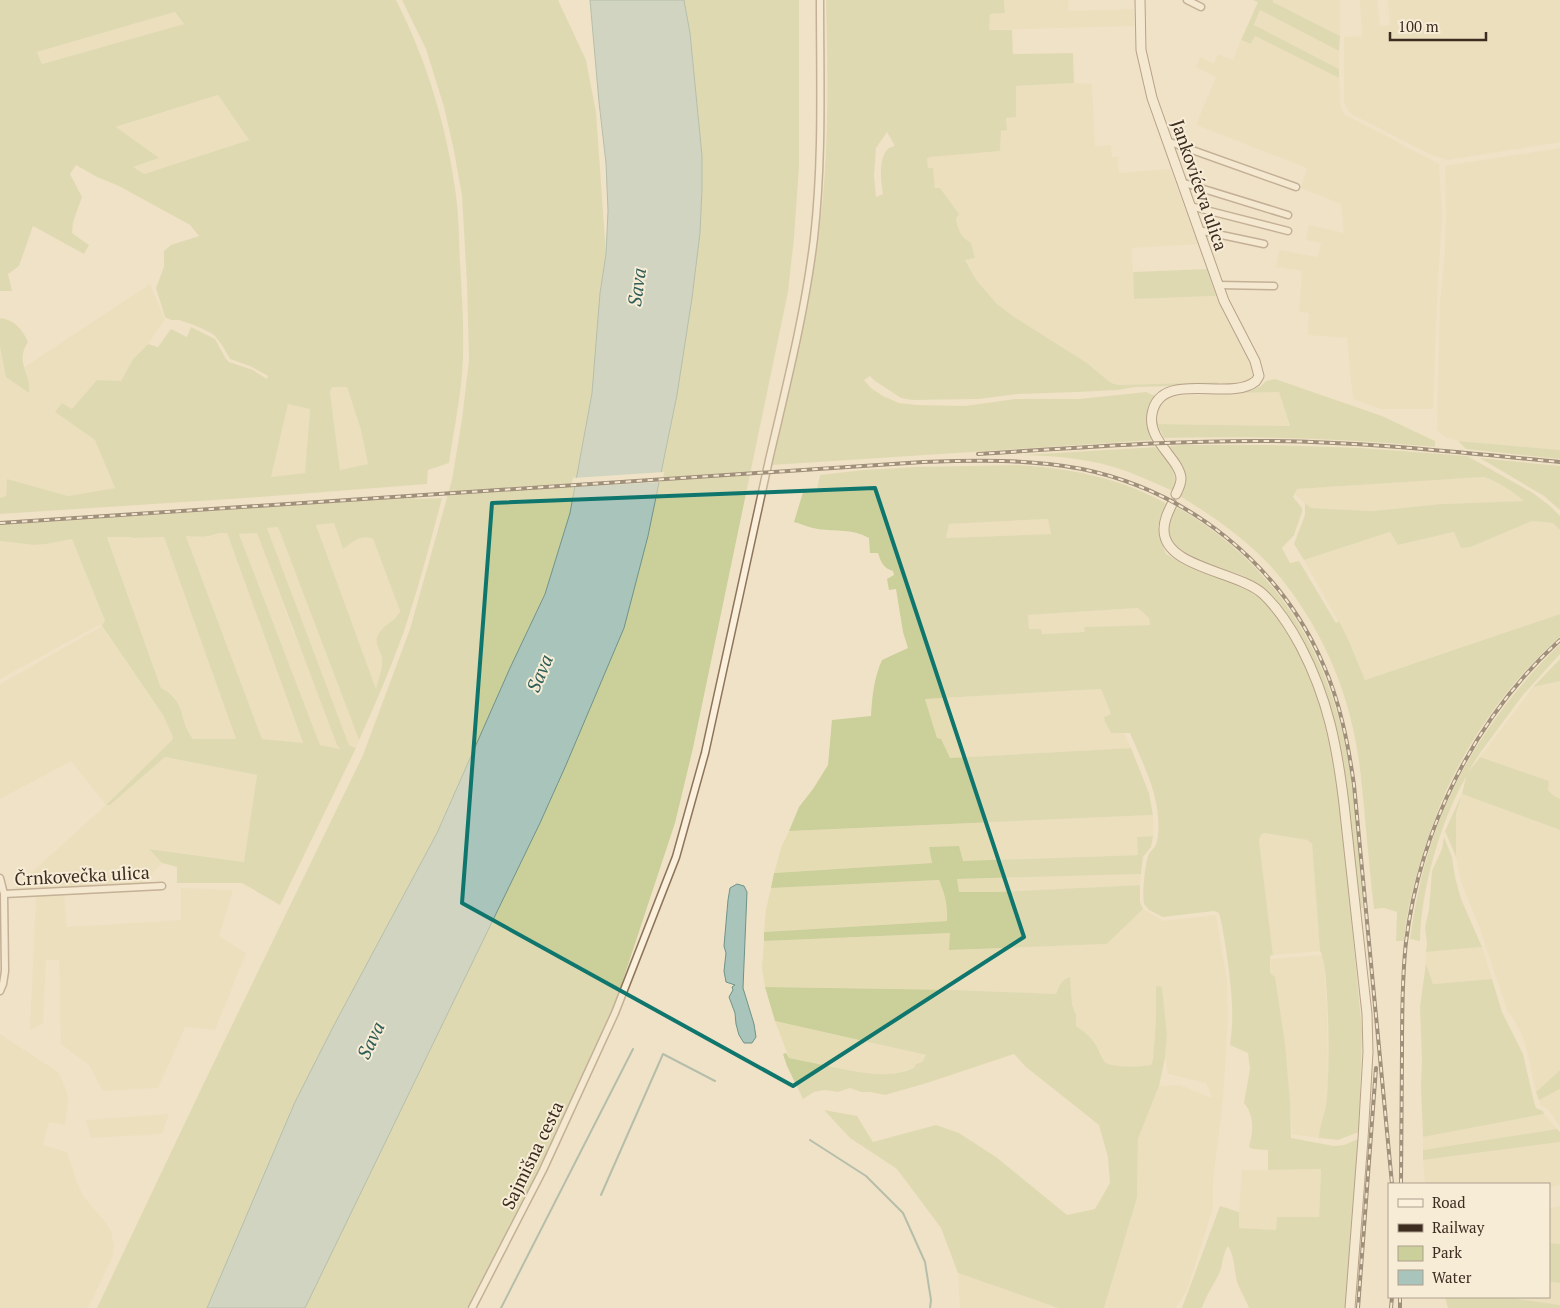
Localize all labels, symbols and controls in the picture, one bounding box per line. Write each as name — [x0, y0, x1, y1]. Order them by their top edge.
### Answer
scale bar — [1390, 10, 1486, 42]
text: 100 m — [1398, 16, 1439, 36]
street label: Jankovićeva ulica — [1166, 116, 1234, 254]
water label: Sava — [621, 266, 651, 308]
water label: Sava — [520, 650, 558, 696]
street label: Črnkovečka ulica — [14, 859, 150, 891]
water label: Sava — [350, 1017, 390, 1063]
street label: Sajmišna cesta — [495, 1097, 569, 1213]
legend — [1388, 1183, 1550, 1298]
text: Road — [1432, 1192, 1465, 1212]
text: Railway — [1432, 1217, 1485, 1237]
text: Park — [1432, 1242, 1462, 1262]
text: Water — [1432, 1267, 1472, 1287]

